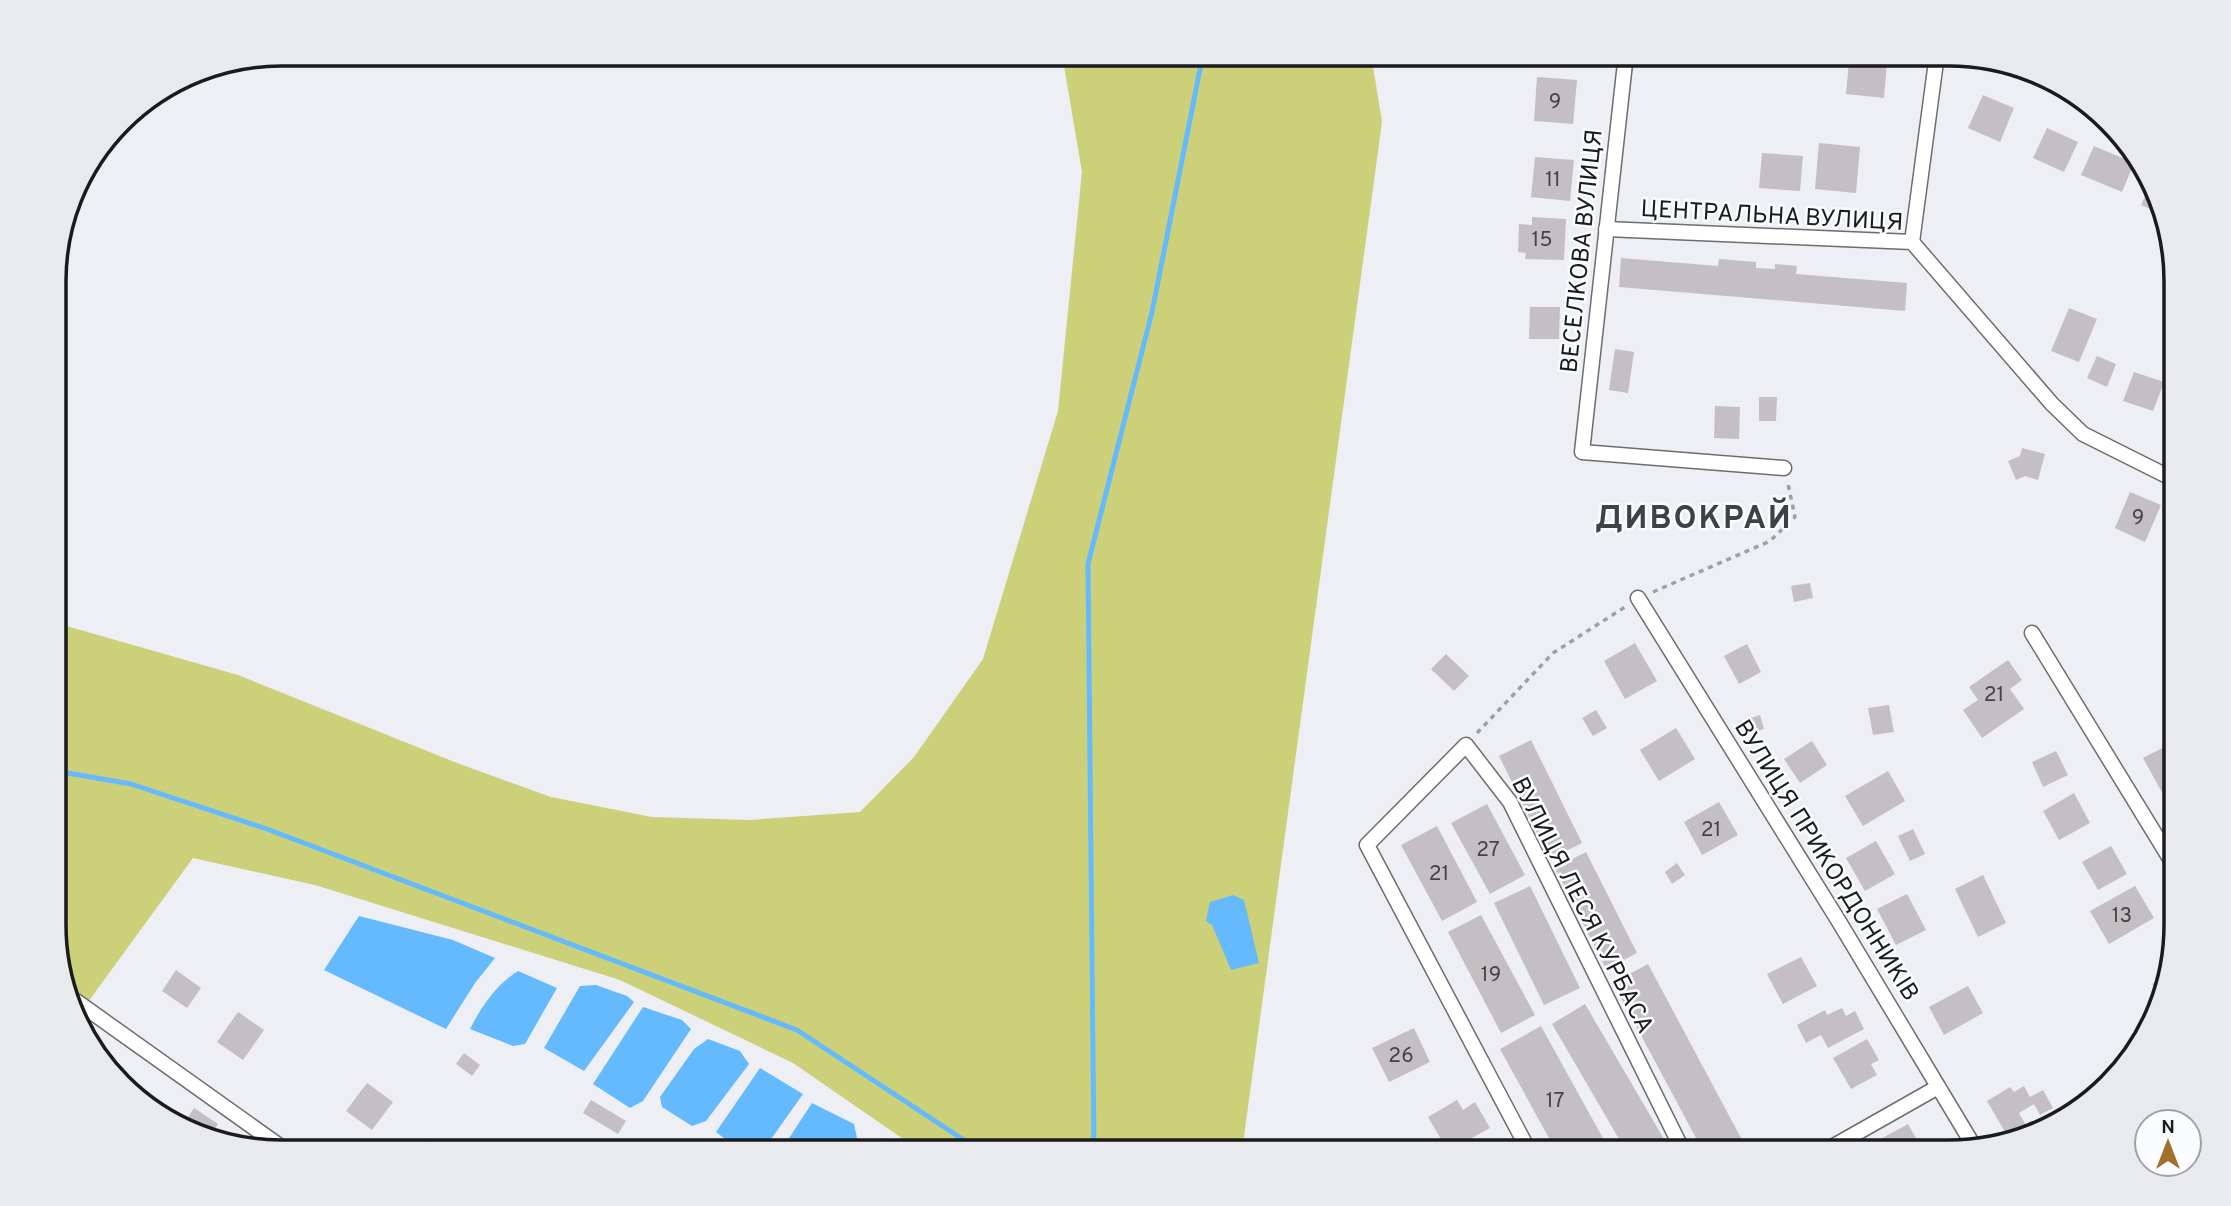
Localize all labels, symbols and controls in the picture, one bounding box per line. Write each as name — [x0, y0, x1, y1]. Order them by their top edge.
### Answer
house number: 9 — [1549, 89, 1561, 116]
street label: ВЕСЕЛКОВА ВУЛИЦЯ — [1555, 128, 1611, 375]
house number: 11 — [1545, 167, 1561, 194]
street label: ЦЕНТРАЛЬНА ВУЛИЦЯ — [1640, 195, 1904, 239]
house number: 15 — [1532, 227, 1552, 254]
district label: ДИВОКРАЙ — [1595, 497, 1793, 540]
house number: 9 — [2132, 505, 2144, 532]
house number: 21 — [1984, 682, 2004, 709]
street label: ВУЛИЦЯ ПРИКОРДОННИКІВ — [1726, 715, 1924, 1007]
street label: ВУЛИЦЯ ЛЕСЯ КУРБАСА — [1503, 773, 1659, 1039]
house number: 21 — [1701, 817, 1721, 844]
house number: 27 — [1476, 837, 1500, 864]
house number: 21 — [1429, 861, 1449, 888]
house number: 13 — [2112, 903, 2132, 930]
house number: 19 — [1481, 962, 1501, 989]
house number: 26 — [1388, 1043, 1414, 1070]
house number: 17 — [1546, 1088, 1564, 1115]
north arrow — [2133, 1108, 2203, 1178]
text: N — [2161, 1116, 2175, 1140]

